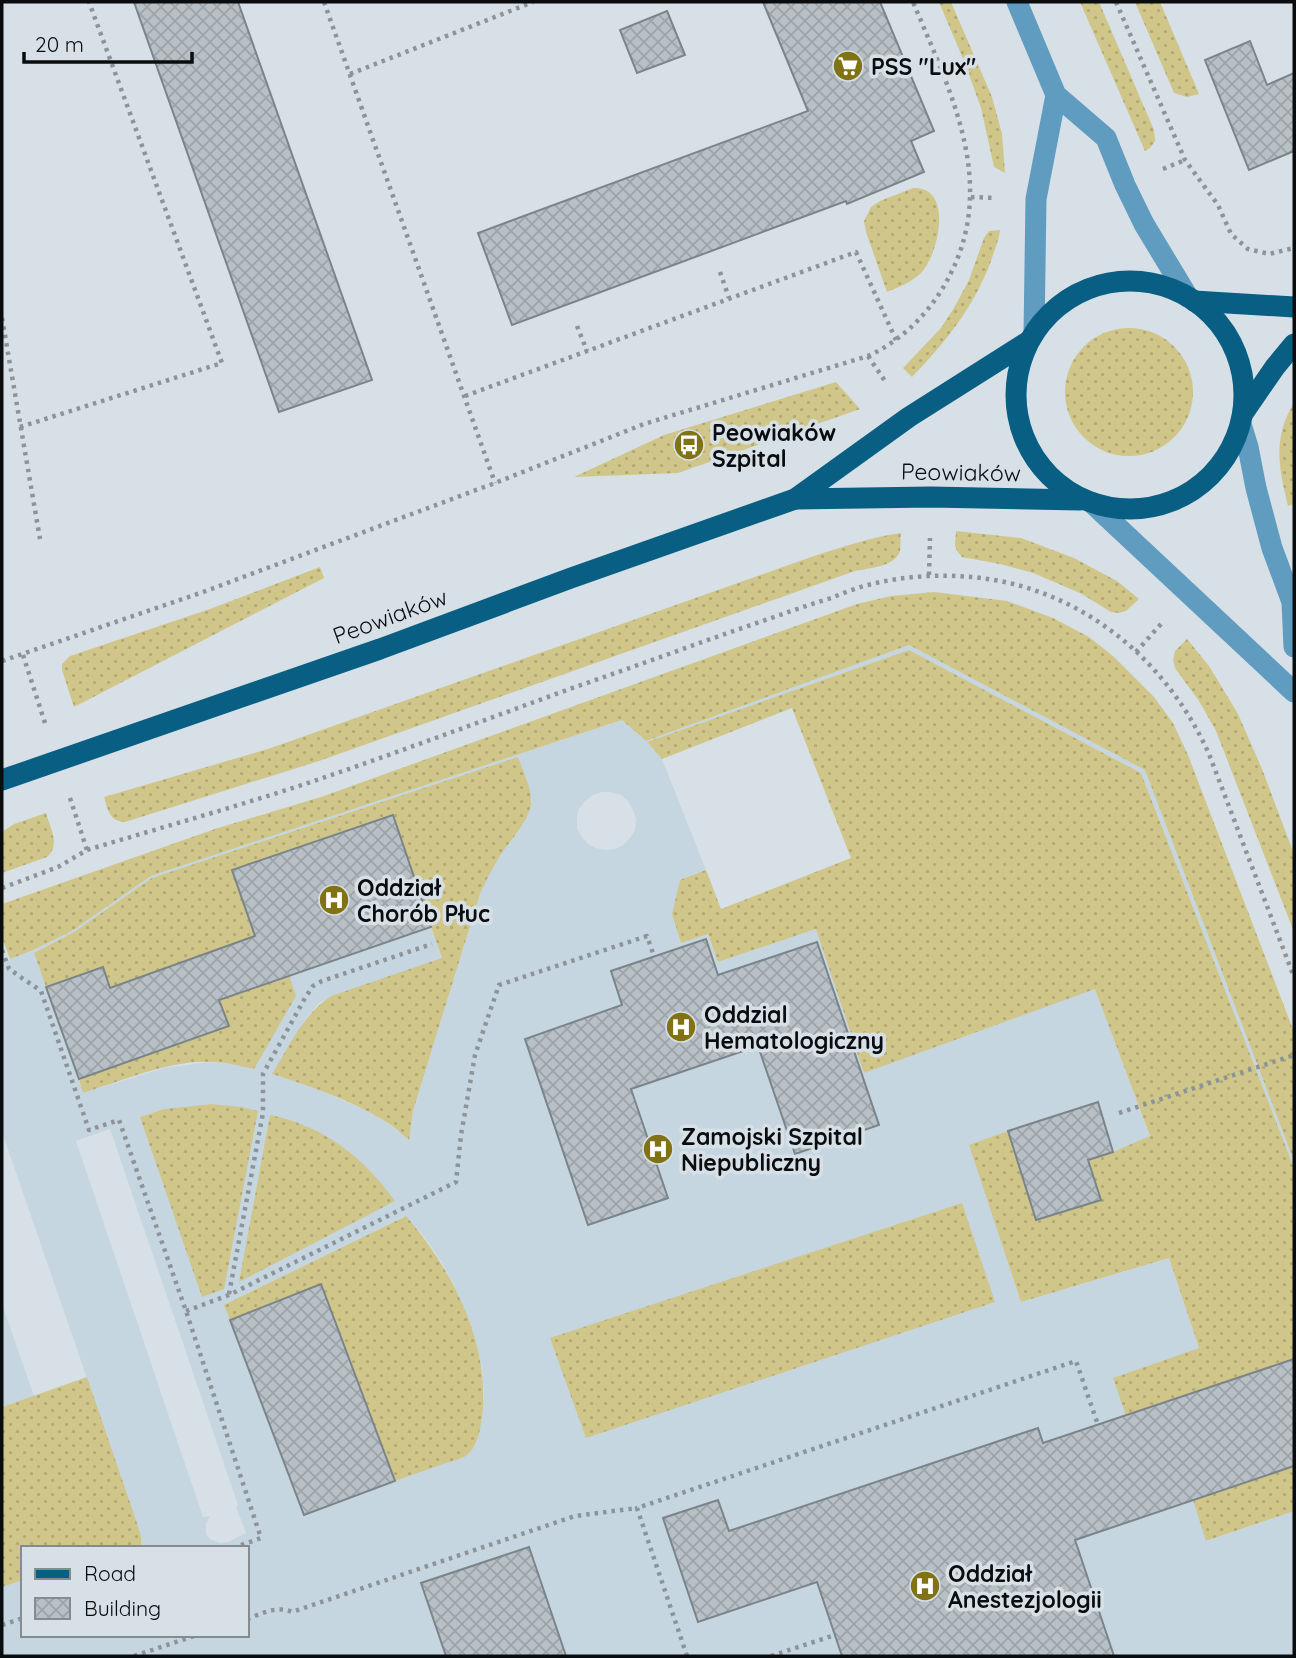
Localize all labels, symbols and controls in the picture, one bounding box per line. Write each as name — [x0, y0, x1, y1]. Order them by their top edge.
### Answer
scale bar — [24, 21, 192, 65]
text: 20 m — [35, 31, 84, 57]
supermarket icon: PSS "Lux" — [831, 49, 865, 83]
place label: PSS "Lux" — [871, 52, 976, 81]
place label: Peowiaków Szpital — [712, 418, 836, 473]
bus stop icon: Peowiaków Szpital — [672, 428, 706, 462]
street label: Peowiaków — [901, 456, 1021, 488]
street label: Peowiaków — [329, 582, 451, 650]
place label: Oddział Chorób Płuc — [357, 873, 490, 928]
hospital icon: Oddział Chorób Płuc — [317, 883, 351, 917]
place label: Oddzial Hematologiczny — [704, 1000, 884, 1055]
hospital icon: Oddzial Hematologiczny — [664, 1010, 698, 1044]
place label: Zamojski Szpital Niepubliczny — [681, 1122, 863, 1177]
hospital icon: Zamojski Szpital Niepubliczny — [641, 1132, 675, 1166]
legend — [21, 1546, 248, 1637]
place label: Oddział Anestezjologii — [948, 1559, 1102, 1614]
text: Road — [84, 1560, 136, 1586]
hospital icon: Oddział Anestezjologii — [908, 1569, 942, 1603]
text: Building — [84, 1595, 161, 1621]

